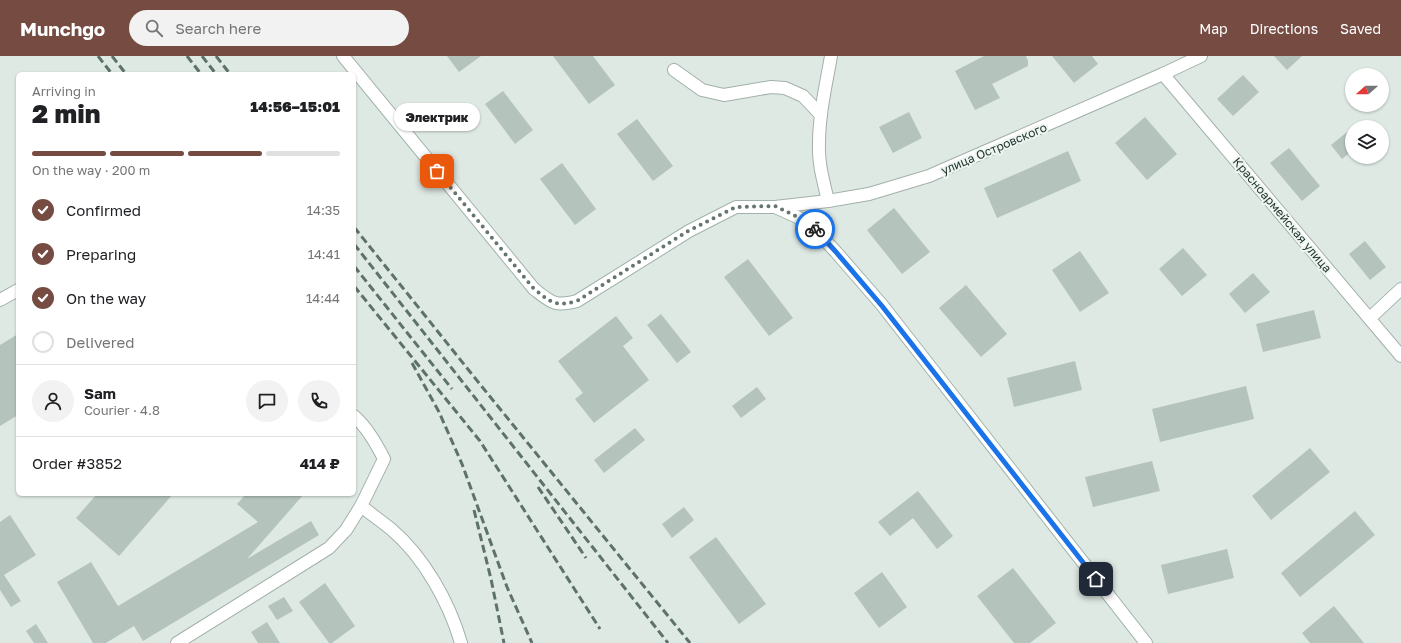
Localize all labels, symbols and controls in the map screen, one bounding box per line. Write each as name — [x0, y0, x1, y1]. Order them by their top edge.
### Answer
search box — [129, 10, 409, 46]
text: Munchgo — [20, 17, 105, 40]
icon: search — [143, 17, 165, 39]
text: Search here — [175, 19, 261, 37]
text: Map — [1199, 20, 1228, 37]
text: Directions — [1250, 20, 1318, 37]
text: Saved — [1340, 20, 1381, 37]
north arrow — [1345, 68, 1389, 112]
map controls — [1345, 68, 1389, 164]
text: Arriving in — [32, 83, 96, 99]
text: 14:56–15:01 — [250, 97, 340, 115]
text: 2 min — [32, 98, 100, 129]
callout: Электрик — [394, 103, 480, 131]
text: Электрик — [406, 109, 468, 125]
street label: улица Островского — [938, 119, 1049, 178]
button: layers — [1345, 120, 1389, 164]
pin — [420, 154, 454, 188]
street label: Красноармейская улица — [1230, 154, 1335, 275]
icon: bag — [426, 160, 448, 182]
text: On the way · 200 m — [32, 162, 150, 178]
icon: check — [32, 199, 54, 221]
text: Confirmed — [66, 201, 141, 219]
text: 14:35 — [307, 202, 340, 218]
courier — [795, 209, 835, 249]
icon: bike — [804, 218, 826, 240]
icon: check — [32, 243, 54, 265]
text: Preparing — [66, 245, 136, 263]
text: 14:41 — [308, 246, 340, 262]
icon: check — [32, 287, 54, 309]
text: On the way — [66, 289, 146, 307]
text: 14:44 — [306, 290, 340, 306]
text: Delivered — [66, 333, 134, 351]
button: person — [32, 380, 74, 422]
button: chat — [246, 380, 288, 422]
button: phone — [298, 380, 340, 422]
text: Sam — [84, 384, 116, 402]
text: Courier · 4.8 — [84, 402, 160, 418]
text: Order #3852 — [32, 454, 122, 472]
text: 414 ₽ — [300, 454, 340, 472]
pin — [1079, 562, 1113, 596]
icon: home — [1085, 568, 1107, 590]

